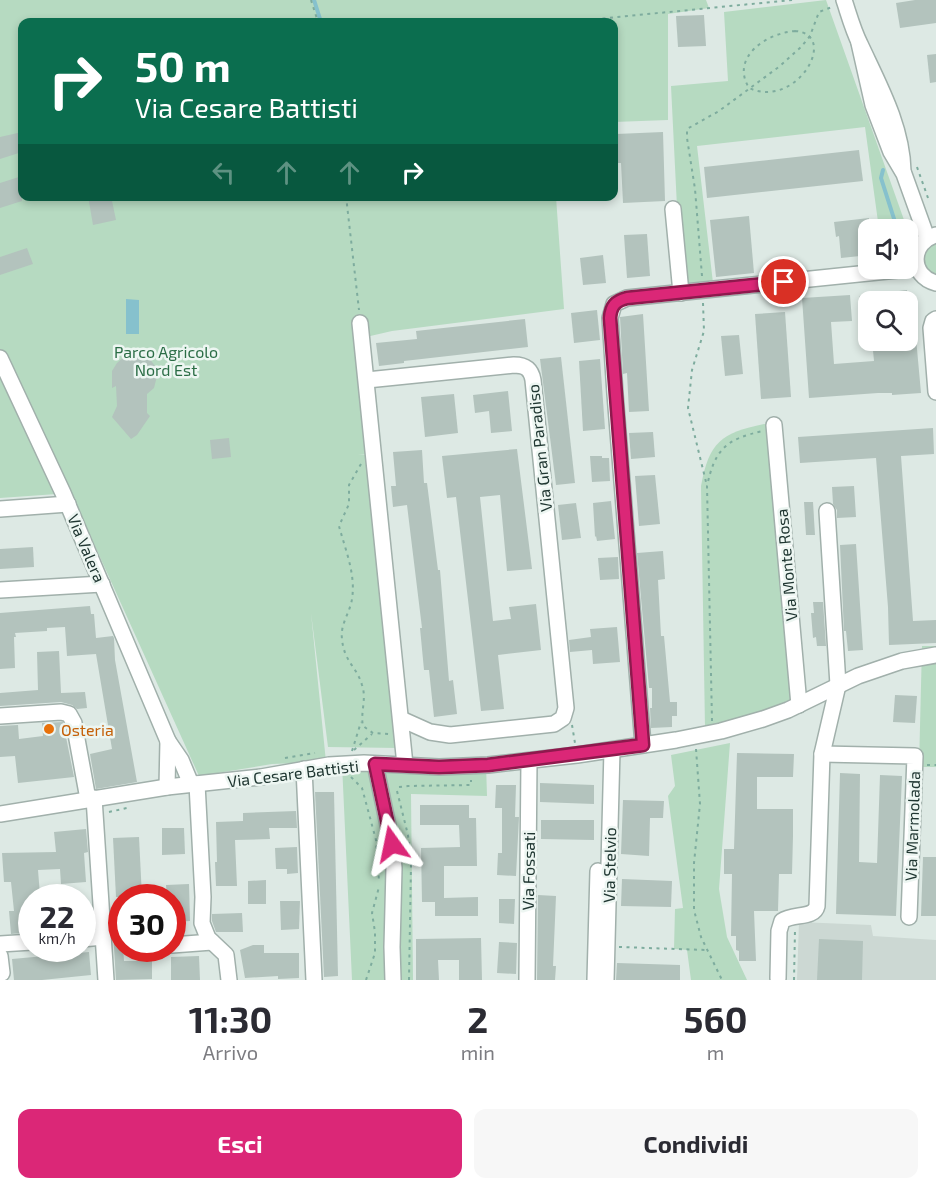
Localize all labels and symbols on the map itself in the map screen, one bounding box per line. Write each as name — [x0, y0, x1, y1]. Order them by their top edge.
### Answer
pin — [758, 256, 809, 307]
park label: Parco Agricolo Nord Est — [114, 342, 218, 379]
street label: Via Gran Paradiso — [523, 383, 555, 513]
street label: Via Monte Rosa — [772, 508, 800, 622]
street label: Via Valera — [64, 511, 110, 585]
place label: Osteria — [61, 720, 114, 739]
marker: Osteria — [42, 722, 56, 736]
street label: Via Cesare Battisti — [226, 756, 360, 790]
street label: Via Marmolada — [901, 771, 923, 881]
position arrow — [360, 812, 424, 876]
street label: Via Stelvio — [599, 827, 619, 903]
street label: Via Fossati — [518, 832, 538, 910]
speed limit sign: 30 — [108, 884, 186, 962]

